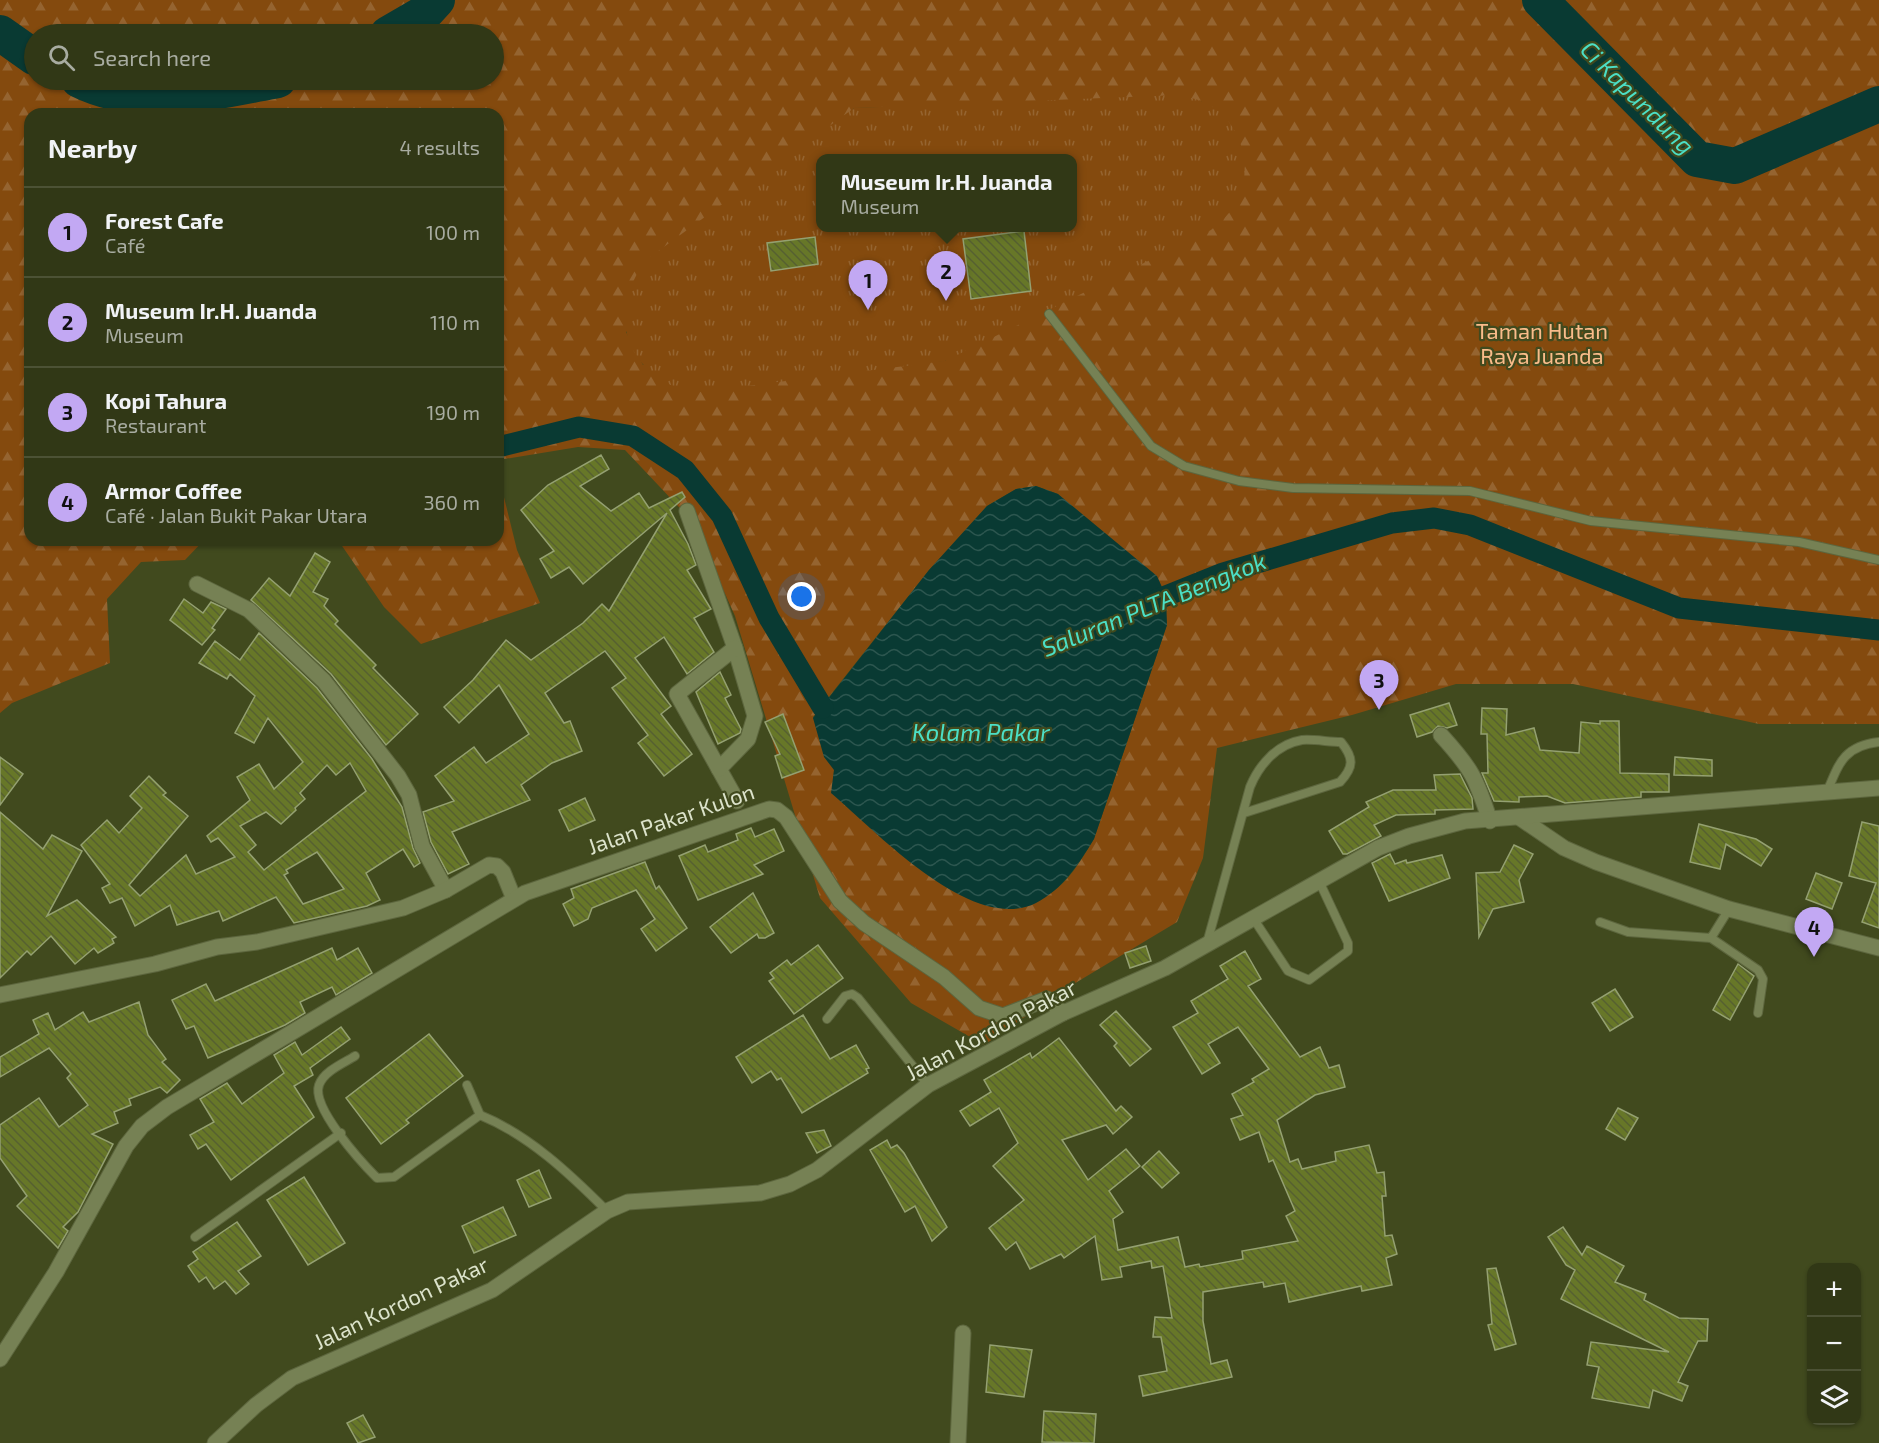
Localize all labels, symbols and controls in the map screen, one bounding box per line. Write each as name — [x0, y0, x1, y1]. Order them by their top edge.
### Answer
search box — [24, 24, 504, 90]
water label: Ci Kapundung — [1575, 34, 1701, 160]
icon: search — [45, 41, 78, 74]
text: Search here — [93, 44, 211, 70]
text: Nearby — [48, 132, 137, 163]
text: 4 results — [400, 135, 480, 159]
popup — [816, 154, 1077, 232]
text: Museum Ir.H. Juanda — [840, 168, 1053, 194]
text: Museum — [840, 194, 919, 218]
text: Forest Cafe — [105, 207, 224, 233]
text: 1 — [63, 220, 72, 244]
text: 100 m — [426, 220, 480, 244]
text: Café — [105, 233, 146, 257]
pin: 2 — [926, 252, 966, 301]
pin: 1 — [848, 260, 888, 310]
text: Museum Ir.H. Juanda — [105, 297, 317, 323]
text: 2 — [62, 310, 73, 334]
text: 110 m — [430, 310, 480, 334]
park label: Taman Hutan Raya Juanda — [1476, 317, 1608, 368]
text: Museum — [105, 323, 184, 347]
text: Kopi Tahura — [105, 387, 227, 413]
text: 3 — [62, 400, 73, 424]
text: 190 m — [427, 400, 480, 424]
text: Restaurant — [105, 413, 206, 437]
text: Armor Coffee — [105, 477, 242, 503]
text: 4 — [61, 490, 74, 514]
text: 360 m — [423, 490, 480, 514]
text: Café · Jalan Bukit Pakar Utara — [105, 503, 367, 527]
water label: Saluran PLTA Bengkok — [1037, 545, 1270, 662]
your location — [787, 582, 816, 611]
pin: 3 — [1360, 660, 1398, 710]
water label: Kolam Pakar — [912, 717, 1050, 746]
street label: Jalan Pakar Kulon — [584, 777, 757, 859]
pin: 4 — [1794, 908, 1834, 957]
street label: Jalan Kordon Pakar — [901, 973, 1080, 1085]
street label: Jalan Kordon Pakar — [309, 1250, 492, 1354]
map controls — [1807, 1263, 1861, 1425]
button: + — [1807, 1263, 1861, 1317]
button: − — [1807, 1317, 1861, 1371]
button: layers — [1807, 1371, 1861, 1425]

